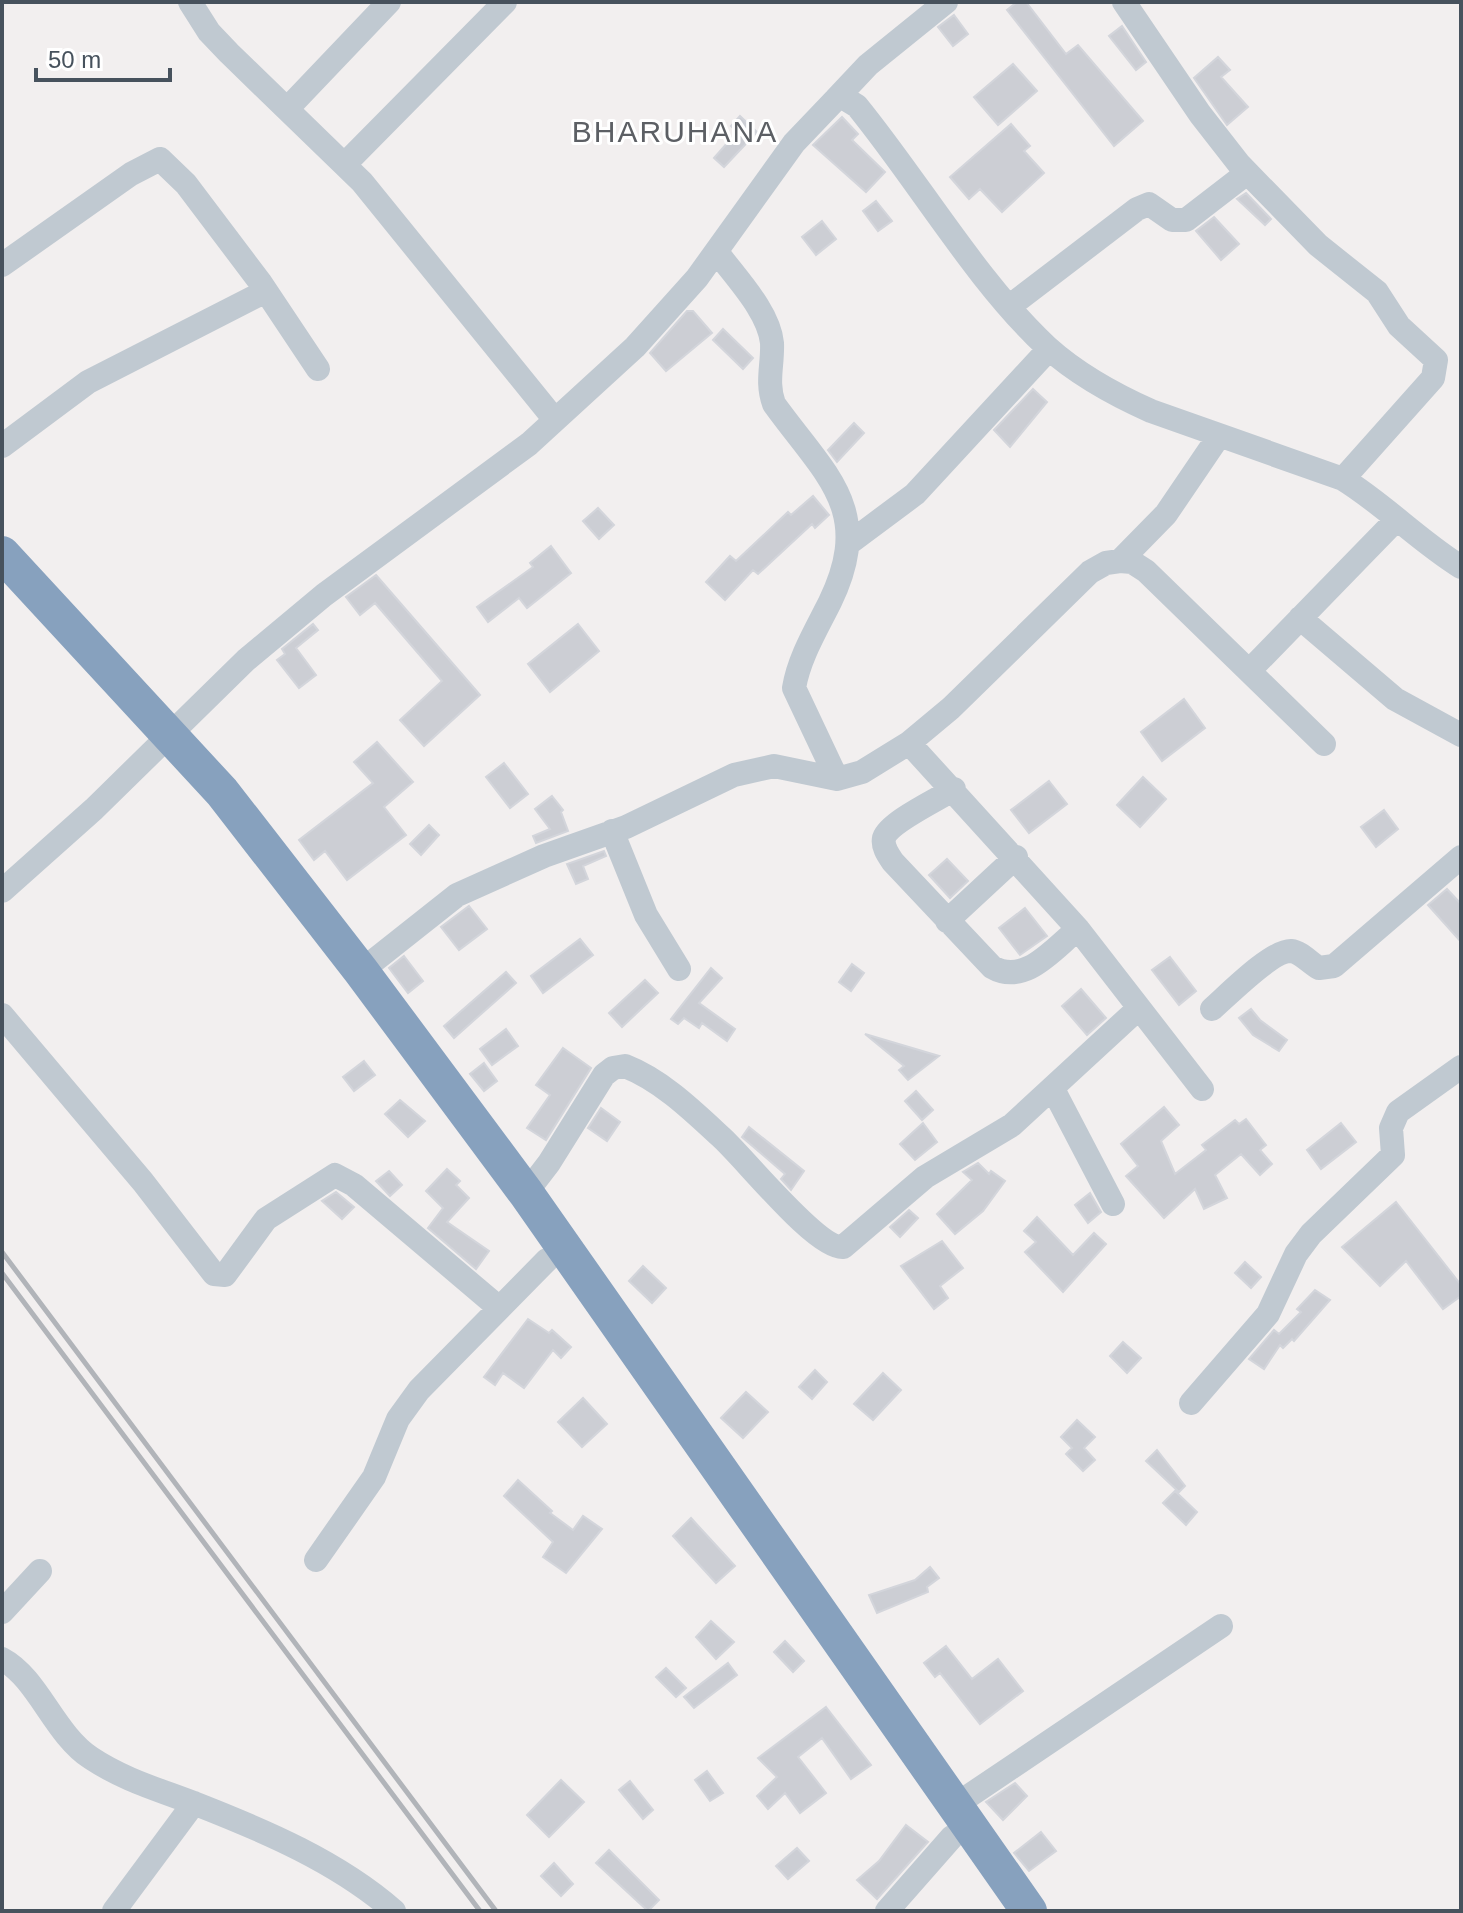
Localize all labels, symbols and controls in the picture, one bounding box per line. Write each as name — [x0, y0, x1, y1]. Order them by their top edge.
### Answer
scale bar — [36, 32, 170, 82]
text: 50 m — [48, 46, 101, 73]
district label: BHARUHANA — [572, 115, 778, 148]

